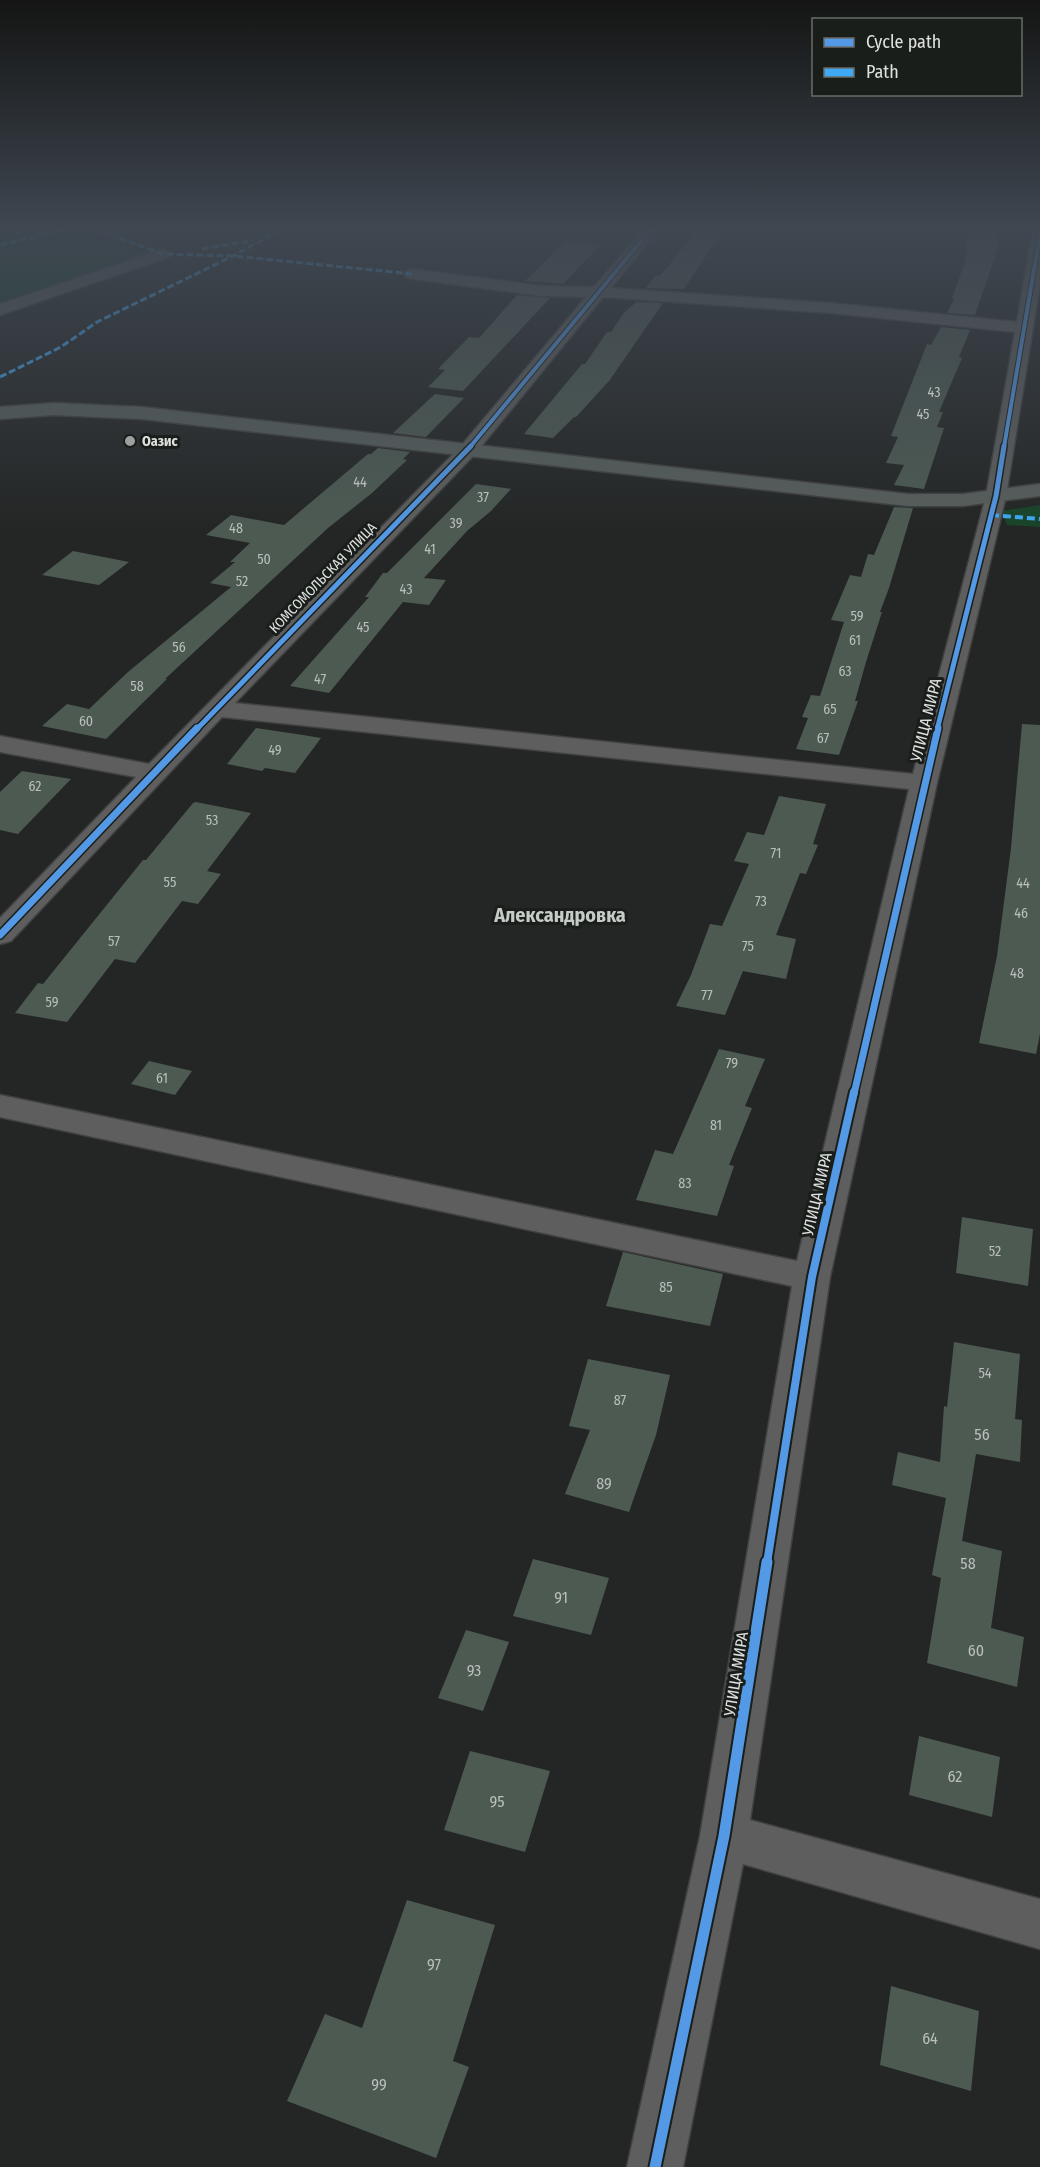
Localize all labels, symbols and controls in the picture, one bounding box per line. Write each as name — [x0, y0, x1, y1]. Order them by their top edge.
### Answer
legend — [812, 18, 1022, 96]
text: Cycle path — [866, 31, 941, 53]
text: Path — [866, 61, 899, 83]
house number: 43 — [928, 384, 940, 401]
house number: 45 — [916, 406, 930, 423]
place label: Оазис — [142, 433, 178, 450]
marker: Оазис — [123, 434, 137, 448]
house number: 44 — [353, 474, 367, 491]
house number: 37 — [477, 489, 489, 506]
house number: 39 — [450, 515, 463, 532]
street label: КОМСОМОЛЬСКАЯ УЛИЦА — [266, 519, 381, 637]
house number: 48 — [229, 520, 243, 537]
house number: 41 — [424, 541, 436, 558]
house number: 50 — [257, 551, 271, 568]
house number: 52 — [236, 573, 248, 590]
house number: 43 — [400, 581, 412, 598]
house number: 59 — [850, 608, 864, 625]
house number: 45 — [356, 619, 370, 636]
house number: 61 — [849, 632, 861, 649]
house number: 56 — [172, 639, 186, 656]
house number: 63 — [838, 663, 852, 680]
house number: 47 — [314, 671, 326, 688]
street label: УЛИЦА МИРА — [906, 676, 946, 765]
house number: 58 — [130, 678, 144, 695]
house number: 65 — [823, 701, 837, 718]
house number: 60 — [79, 713, 93, 730]
house number: 67 — [817, 730, 829, 747]
house number: 49 — [268, 742, 282, 759]
house number: 62 — [29, 778, 42, 795]
house number: 53 — [206, 812, 218, 829]
house number: 71 — [771, 845, 781, 862]
house number: 55 — [164, 874, 176, 891]
house number: 44 — [1016, 875, 1030, 892]
house number: 73 — [755, 893, 767, 910]
district label: Александровка — [493, 903, 626, 927]
house number: 46 — [1014, 905, 1028, 922]
house number: 57 — [108, 933, 120, 950]
house number: 75 — [742, 938, 754, 955]
house number: 48 — [1010, 965, 1024, 982]
house number: 77 — [701, 987, 713, 1004]
house number: 59 — [45, 994, 59, 1011]
house number: 79 — [726, 1055, 738, 1072]
house number: 61 — [156, 1070, 168, 1087]
house number: 81 — [710, 1117, 722, 1134]
street label: УЛИЦА МИРА — [798, 1150, 836, 1239]
house number: 83 — [678, 1175, 692, 1192]
house number: 52 — [989, 1243, 1001, 1260]
house number: 85 — [659, 1279, 673, 1296]
house number: 54 — [978, 1365, 992, 1382]
house number: 87 — [614, 1392, 627, 1409]
house number: 56 — [974, 1425, 990, 1444]
house number: 89 — [596, 1474, 612, 1493]
house number: 58 — [960, 1554, 976, 1573]
house number: 91 — [554, 1588, 568, 1607]
street label: УЛИЦА МИРА — [720, 1630, 752, 1719]
house number: 60 — [968, 1641, 984, 1660]
house number: 93 — [467, 1661, 481, 1680]
house number: 62 — [948, 1767, 962, 1786]
house number: 95 — [489, 1792, 505, 1811]
house number: 97 — [427, 1955, 442, 1974]
house number: 64 — [922, 2029, 938, 2048]
house number: 99 — [371, 2075, 387, 2094]

